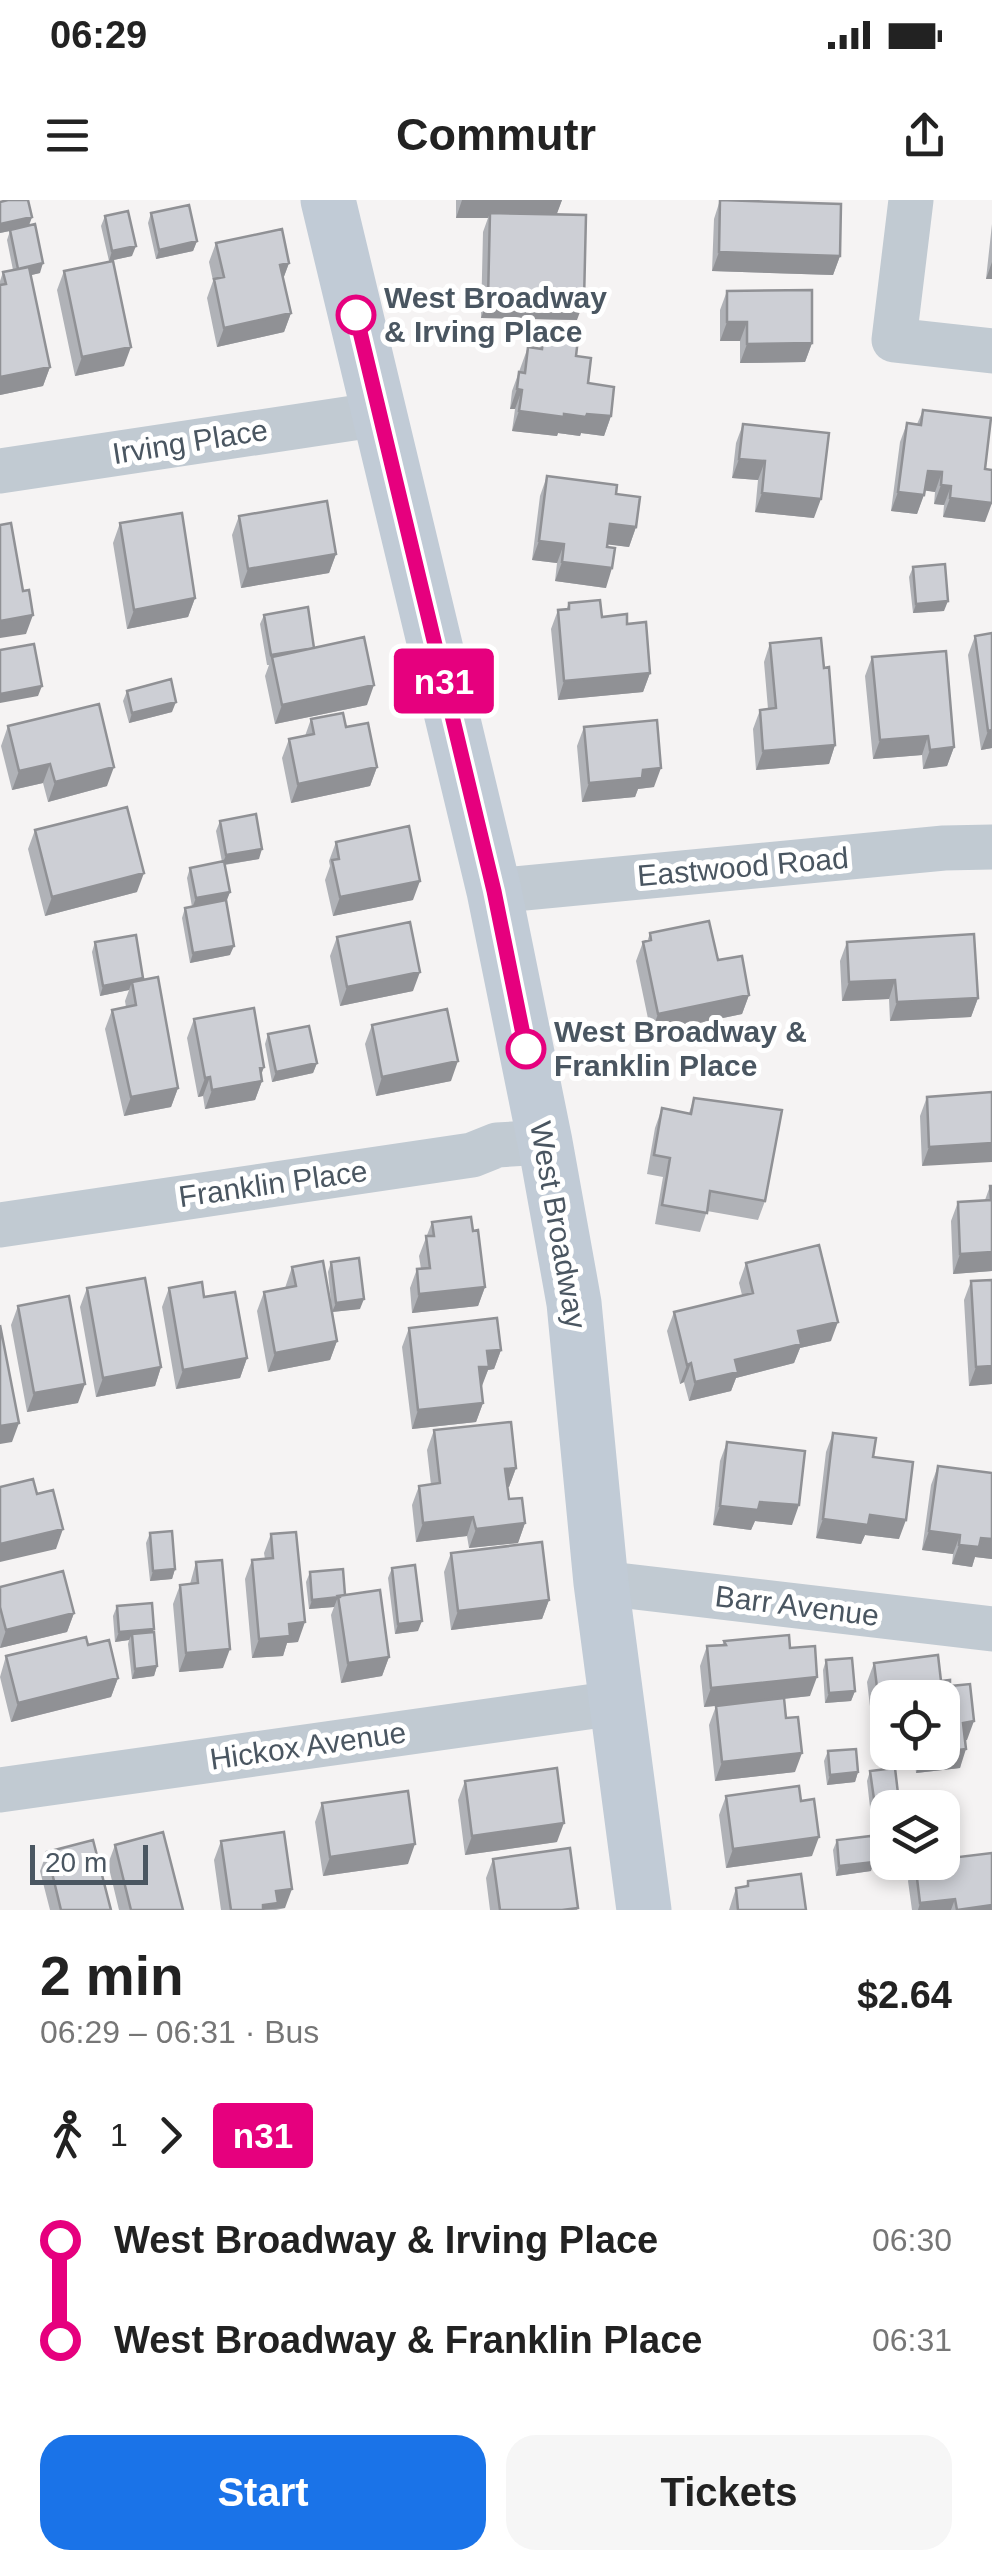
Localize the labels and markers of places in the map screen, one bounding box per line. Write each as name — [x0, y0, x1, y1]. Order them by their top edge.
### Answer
place label: West Broadway & Irving Place — [384, 281, 607, 348]
marker: West Broadway & Irving Place — [337, 296, 375, 334]
place label: West Broadway & Franklin Place — [554, 1015, 807, 1082]
marker: West Broadway & Franklin Place — [507, 1030, 545, 1068]

